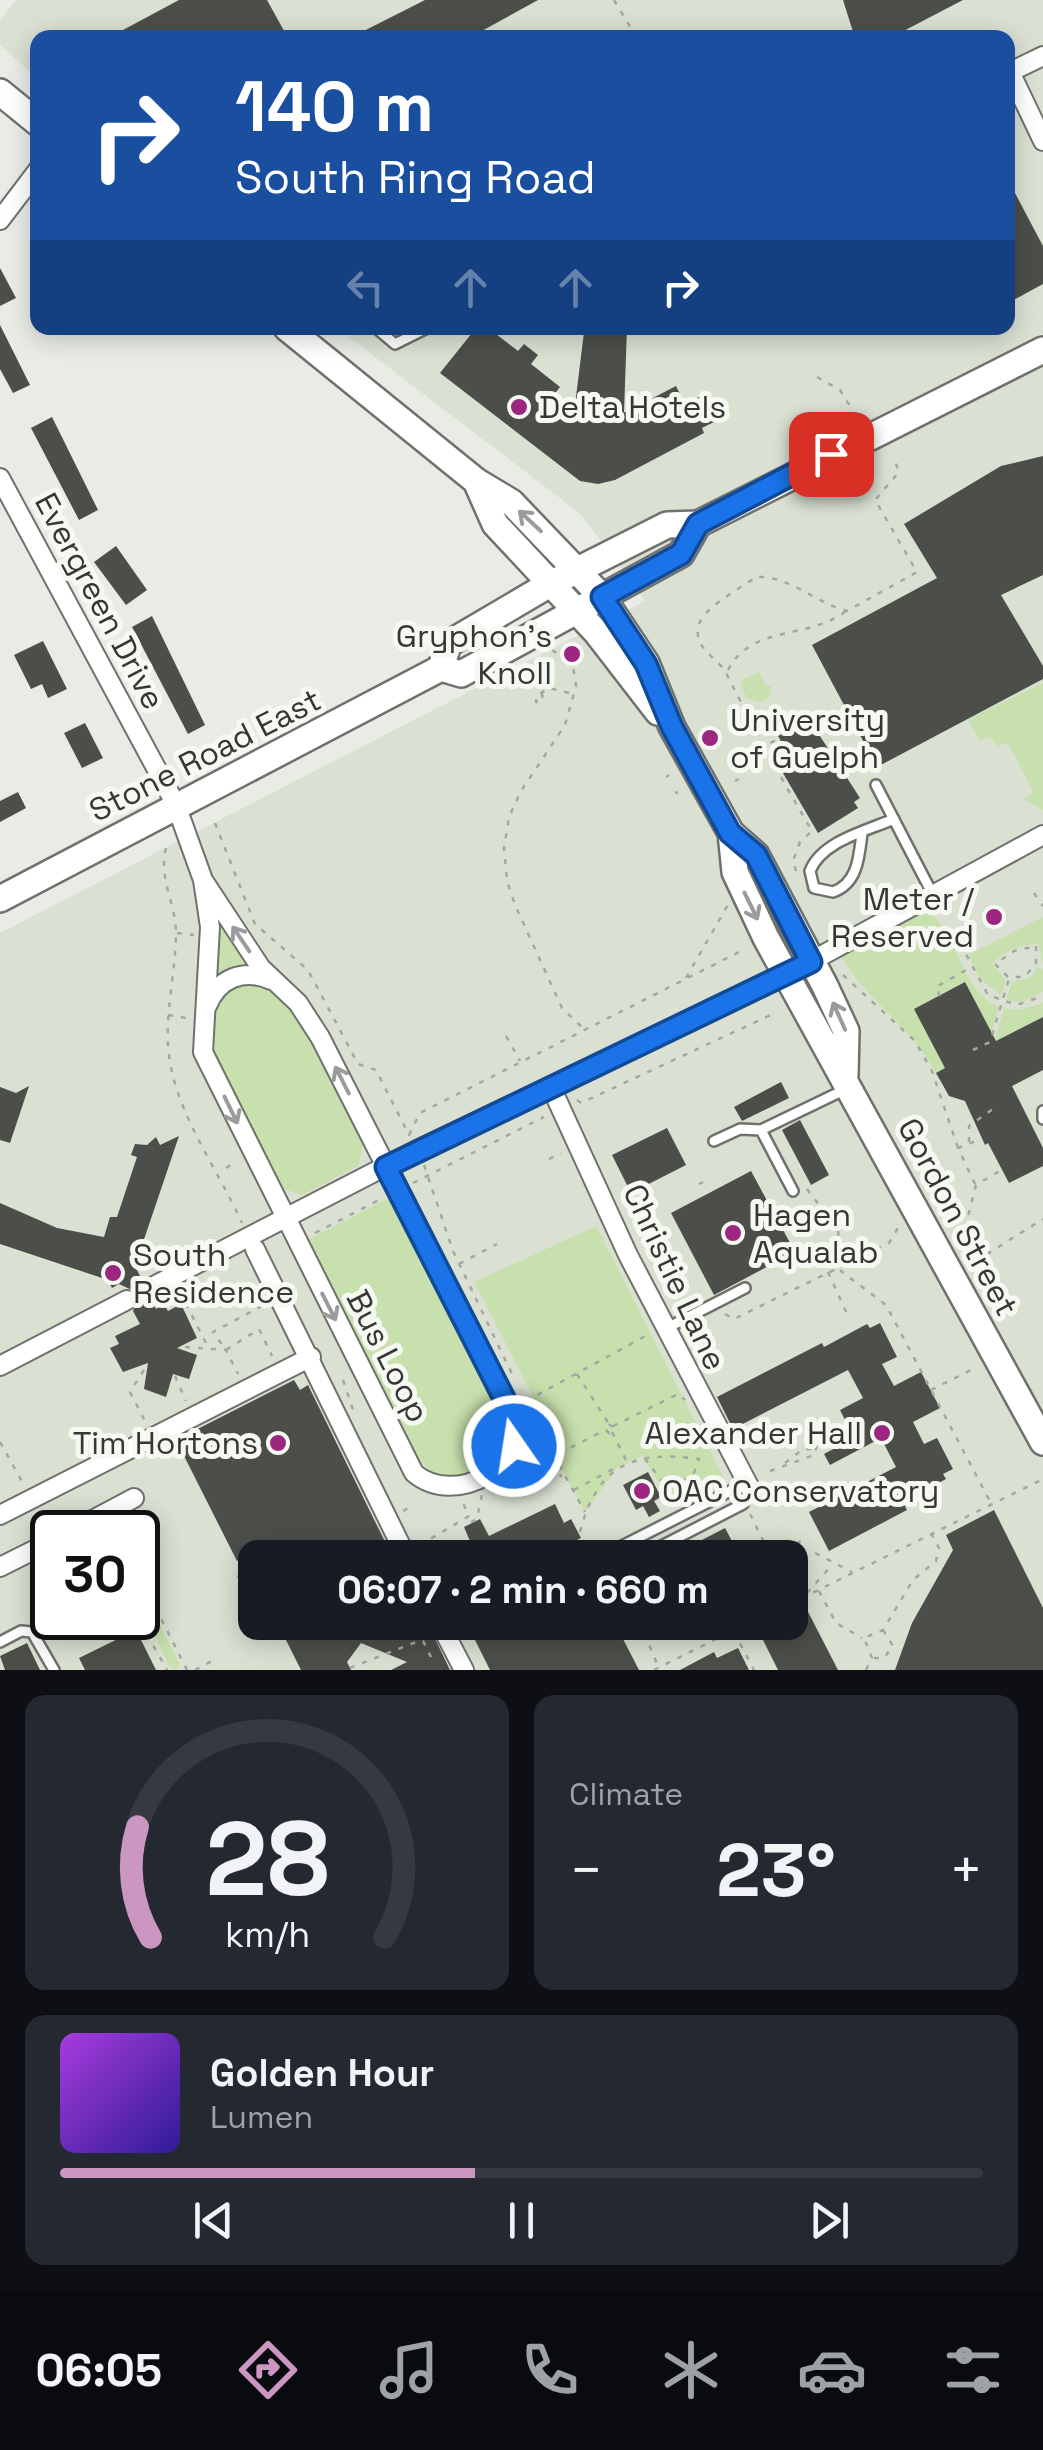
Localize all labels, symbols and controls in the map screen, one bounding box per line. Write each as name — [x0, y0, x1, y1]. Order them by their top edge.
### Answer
text: 140 m — [235, 62, 434, 151]
icon: right — [70, 70, 200, 200]
text: South Ring Road — [235, 149, 596, 206]
icon: left — [338, 260, 393, 315]
icon: ahead — [443, 260, 498, 315]
icon: ahead — [548, 260, 603, 315]
icon: right — [653, 260, 708, 315]
place label: Delta Hotels — [539, 387, 726, 427]
marker: Delta Hotels — [508, 396, 530, 418]
pin — [789, 412, 874, 497]
icon: arrive — [804, 427, 859, 482]
street label: Evergreen Drive — [26, 486, 174, 716]
one-way arrow — [519, 509, 543, 533]
place label: Gryphon's Knoll — [396, 616, 552, 693]
marker: Gryphon's Knoll — [561, 643, 583, 665]
street label: Stone Road East — [82, 679, 328, 831]
place label: University of Guelph — [730, 700, 885, 777]
marker: University of Guelph — [699, 727, 721, 749]
place label: Meter / Reserved — [831, 879, 974, 956]
one-way arrow — [742, 891, 761, 920]
marker: Meter / Reserved — [983, 906, 1005, 928]
one-way arrow — [231, 926, 252, 954]
one-way arrow — [829, 1001, 847, 1032]
one-way arrow — [332, 1066, 351, 1096]
one-way arrow — [223, 1095, 242, 1125]
street label: Gordon Street — [889, 1111, 1027, 1323]
street label: Christie Lane — [614, 1178, 736, 1376]
place label: Hagen Aqualab — [753, 1195, 879, 1272]
marker: Hagen Aqualab — [722, 1222, 744, 1244]
place label: South Residence — [133, 1235, 294, 1312]
marker: South Residence — [102, 1262, 124, 1284]
street label: Bus Loop — [338, 1283, 438, 1429]
one-way arrow — [320, 1292, 339, 1322]
position arrow — [462, 1394, 566, 1498]
place label: Alexander Hall — [645, 1413, 862, 1453]
marker: Alexander Hall — [871, 1422, 893, 1444]
place label: Tim Hortons — [73, 1423, 258, 1463]
marker: Tim Hortons — [267, 1432, 289, 1454]
place label: OAC Conservatory — [662, 1471, 939, 1511]
marker: OAC Conservatory — [631, 1480, 653, 1502]
speed limit sign: 30 — [30, 1510, 160, 1640]
text: 06:07 · 2 min · 660 m — [337, 1566, 709, 1614]
text: Climate — [569, 1774, 683, 1814]
text: 28 — [205, 1793, 329, 1925]
text: 23° — [716, 1822, 836, 1918]
text: − — [569, 1835, 603, 1905]
text: + — [949, 1835, 983, 1905]
text: km/h — [224, 1912, 310, 1957]
text: Golden Hour — [210, 2049, 434, 2097]
text: Lumen — [210, 2097, 313, 2137]
icon: previous — [186, 2193, 241, 2248]
icon: pause — [494, 2193, 549, 2248]
icon: next — [802, 2193, 857, 2248]
icon: directions — [233, 2335, 303, 2405]
icon: music — [374, 2335, 444, 2405]
icon: phone — [515, 2335, 585, 2405]
icon: climate — [656, 2335, 726, 2405]
icon: car — [797, 2335, 867, 2405]
icon: filters — [938, 2335, 1008, 2405]
text: 06:05 — [35, 2342, 162, 2399]

